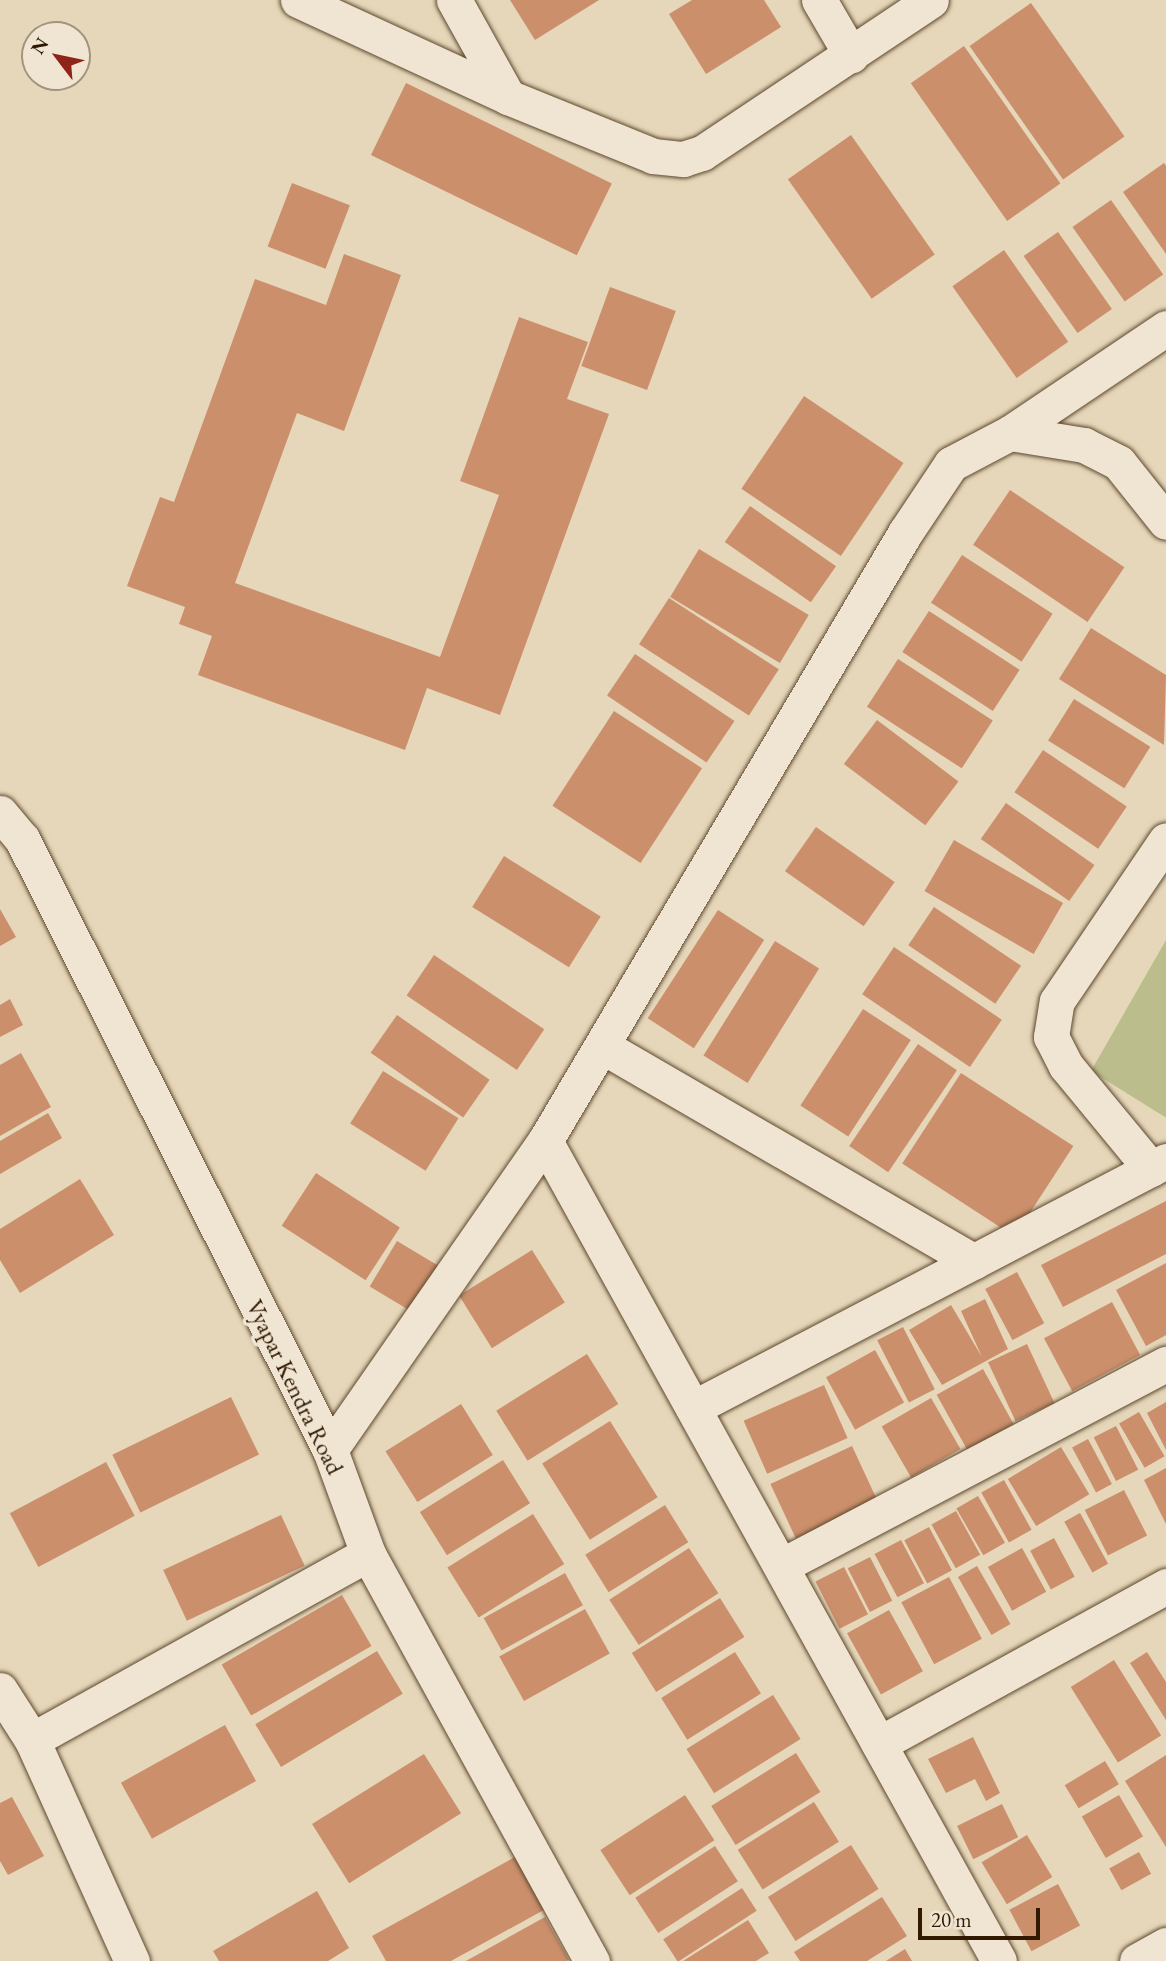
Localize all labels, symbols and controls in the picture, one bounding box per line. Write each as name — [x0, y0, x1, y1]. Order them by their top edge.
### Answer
north arrow — [21, 21, 91, 91]
text: N — [25, 33, 54, 59]
street label: Vyapar Kendra Road — [240, 1295, 350, 1479]
scale bar — [921, 1895, 1044, 1939]
text: 20 m — [931, 1906, 972, 1933]

